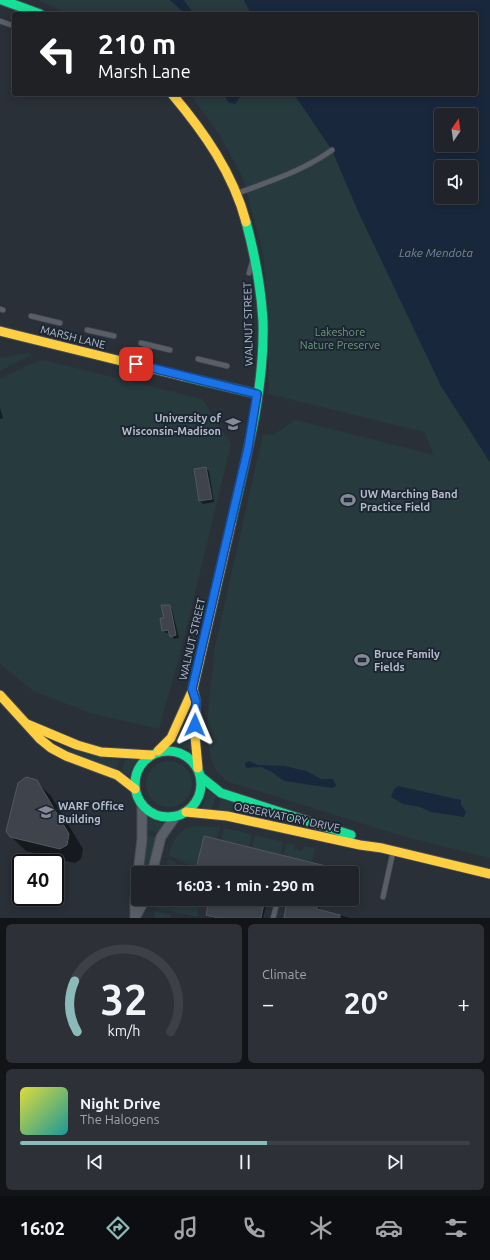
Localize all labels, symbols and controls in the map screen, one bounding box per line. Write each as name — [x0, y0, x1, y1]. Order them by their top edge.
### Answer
icon: left — [32, 28, 84, 80]
text: 210 m — [98, 28, 176, 59]
text: Marsh Lane — [98, 61, 191, 81]
north arrow — [434, 108, 478, 152]
map controls — [434, 108, 478, 204]
button: sound — [434, 160, 478, 204]
water label: Lake Mendota — [399, 246, 473, 259]
street label: WALNUT STREET — [241, 282, 255, 366]
street label: MARSH LANE — [39, 323, 107, 351]
park label: Lakeshore Nature Preserve — [300, 326, 380, 351]
pin — [119, 347, 153, 381]
icon: arrive — [125, 353, 147, 375]
place label: University of Wisconsin-Madison — [122, 412, 221, 437]
school or university icon: University of Wisconsin-Madison — [224, 415, 242, 433]
place label: UW Marching Band Practice Field — [360, 488, 458, 513]
sports icon: UW Marching Band Practice Field — [339, 491, 357, 509]
street label: WALNUT STREET — [177, 597, 207, 681]
place label: Bruce Family Fields — [374, 648, 440, 673]
sports icon: Bruce Family Fields — [353, 651, 371, 669]
position arrow — [174, 704, 216, 746]
place label: WARF Office Building — [58, 800, 124, 825]
street label: OBSERVATORY DRIVE — [233, 800, 341, 834]
school or university icon: WARF Office Building — [37, 803, 55, 821]
speed limit sign: 40 — [12, 854, 64, 906]
text: 16:03 · 1 min · 290 m — [176, 877, 314, 894]
text: Climate — [262, 967, 307, 981]
text: 32 — [101, 975, 147, 1022]
text: 20° — [344, 986, 388, 1020]
text: − — [262, 991, 274, 1016]
text: + — [458, 991, 470, 1016]
text: km/h — [108, 1022, 140, 1038]
text: Night Drive — [80, 1095, 161, 1112]
text: The Halogens — [80, 1112, 159, 1126]
icon: previous — [84, 1151, 106, 1173]
icon: pause — [234, 1151, 256, 1173]
icon: next — [384, 1151, 406, 1173]
icon: directions — [104, 1214, 132, 1242]
icon: music — [172, 1214, 200, 1242]
icon: phone — [240, 1214, 268, 1242]
icon: climate — [307, 1214, 335, 1242]
icon: car — [375, 1214, 403, 1242]
icon: filters — [442, 1214, 470, 1242]
text: 16:02 — [20, 1218, 65, 1238]

